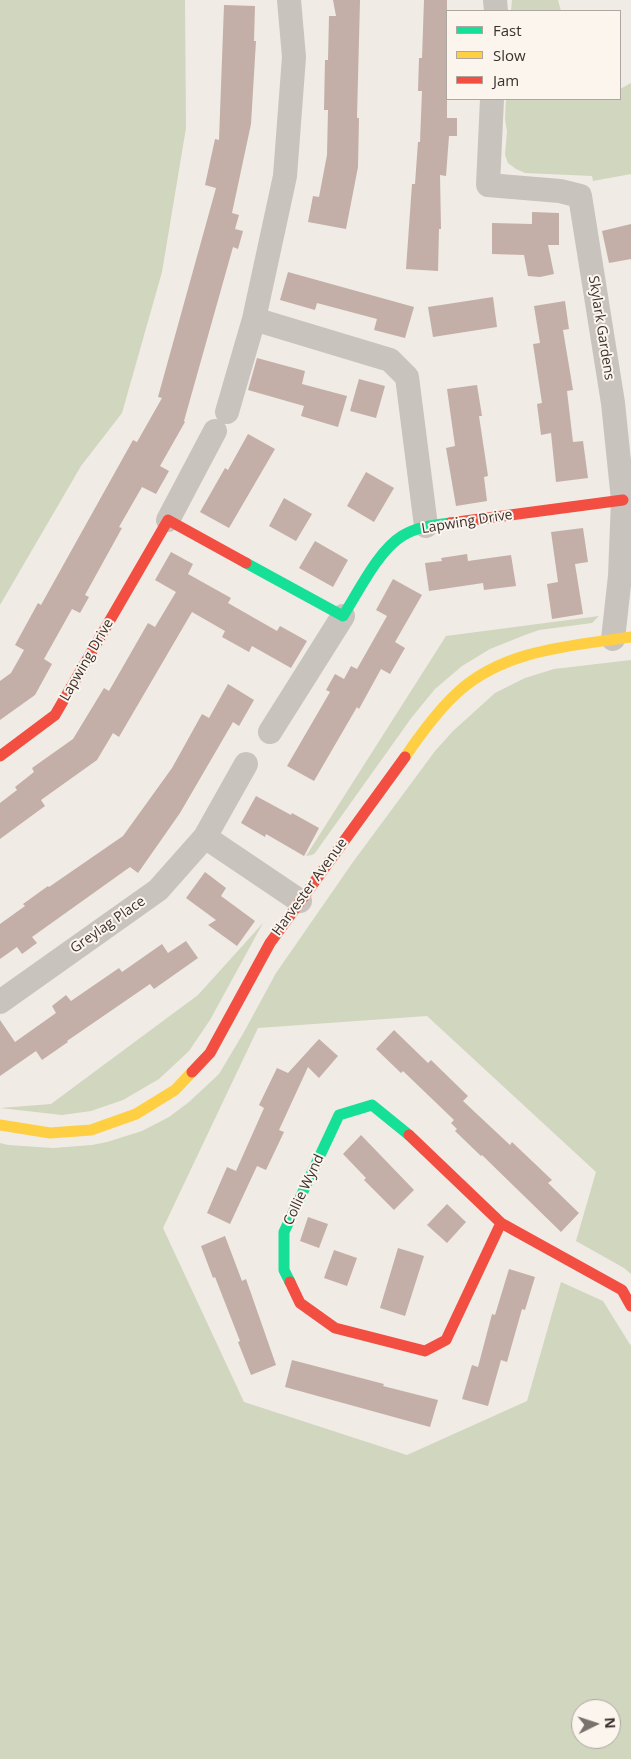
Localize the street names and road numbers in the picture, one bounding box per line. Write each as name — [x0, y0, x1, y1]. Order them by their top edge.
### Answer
street label: Skylark Gardens — [584, 275, 618, 381]
street label: Lapwing Drive — [420, 506, 514, 538]
street label: Lapwing Drive — [57, 616, 117, 704]
street label: Harvester Avenue — [269, 835, 351, 939]
street label: Greylag Place — [67, 893, 149, 957]
street label: Collie Wynd — [280, 1152, 328, 1228]

